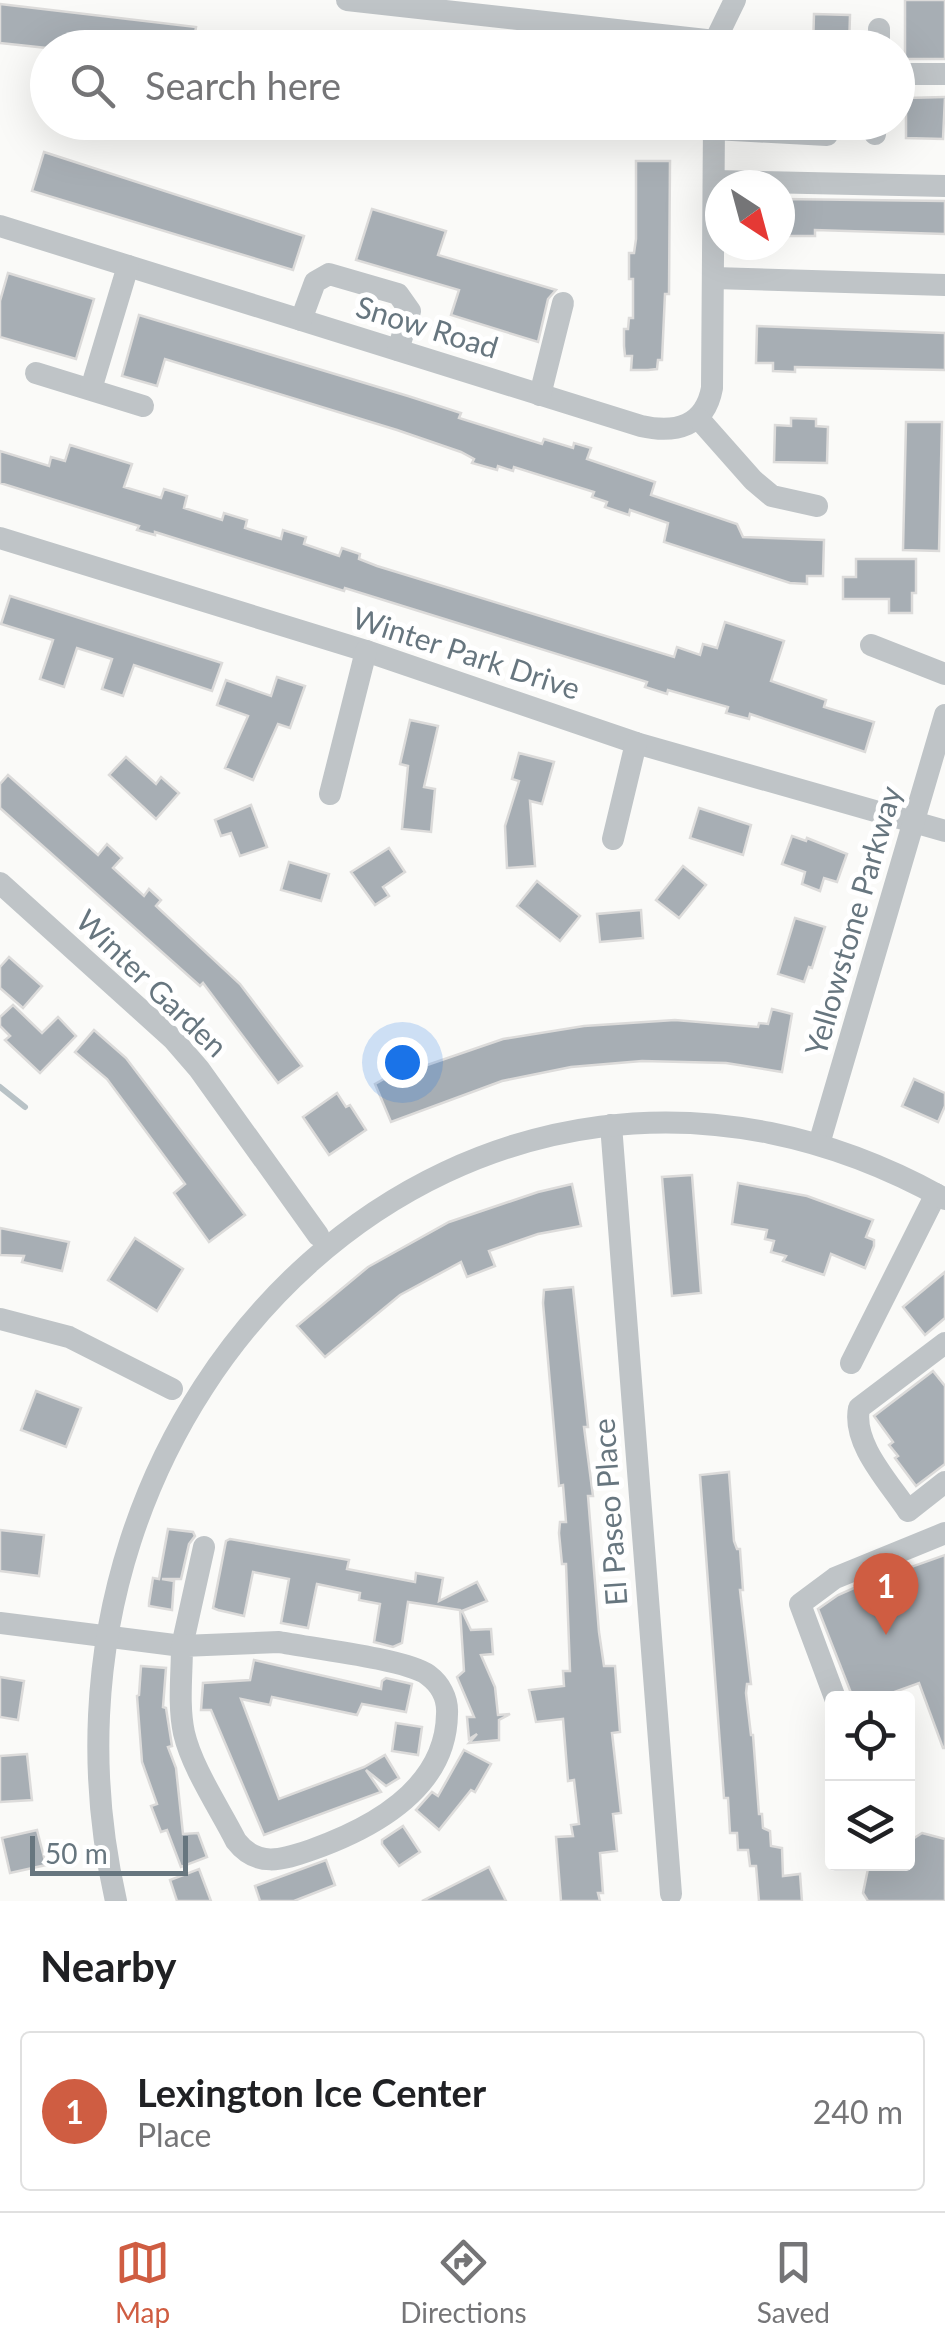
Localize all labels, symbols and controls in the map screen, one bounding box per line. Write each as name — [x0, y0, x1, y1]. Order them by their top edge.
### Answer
search box — [30, 30, 915, 140]
icon: search — [65, 58, 120, 113]
text: Search here — [145, 62, 341, 108]
north arrow — [705, 170, 795, 260]
street label: Snow Road — [352, 287, 503, 365]
street label: Winter Park Drive — [348, 598, 585, 706]
street label: Yellowstone Parkway — [796, 781, 908, 1059]
street label: Winter Garden — [70, 902, 235, 1063]
your location — [377, 1037, 428, 1088]
street label: El Paseo Place — [585, 1417, 634, 1607]
pin: 1 — [854, 1552, 918, 1635]
map controls — [825, 1691, 915, 1871]
button: locate — [825, 1691, 915, 1781]
button: layers — [825, 1781, 915, 1871]
scale bar — [30, 1831, 188, 1876]
text: 50 m — [45, 1836, 108, 1870]
text: Nearby — [40, 1941, 177, 1991]
text: Lexington Ice Center — [137, 2069, 486, 2115]
text: 1 — [65, 2092, 84, 2131]
text: 240 m — [813, 2092, 903, 2131]
text: Place — [137, 2115, 211, 2154]
tab: Map — [115, 2235, 170, 2329]
tab: Directions — [400, 2235, 527, 2329]
tab: Saved — [757, 2235, 830, 2329]

